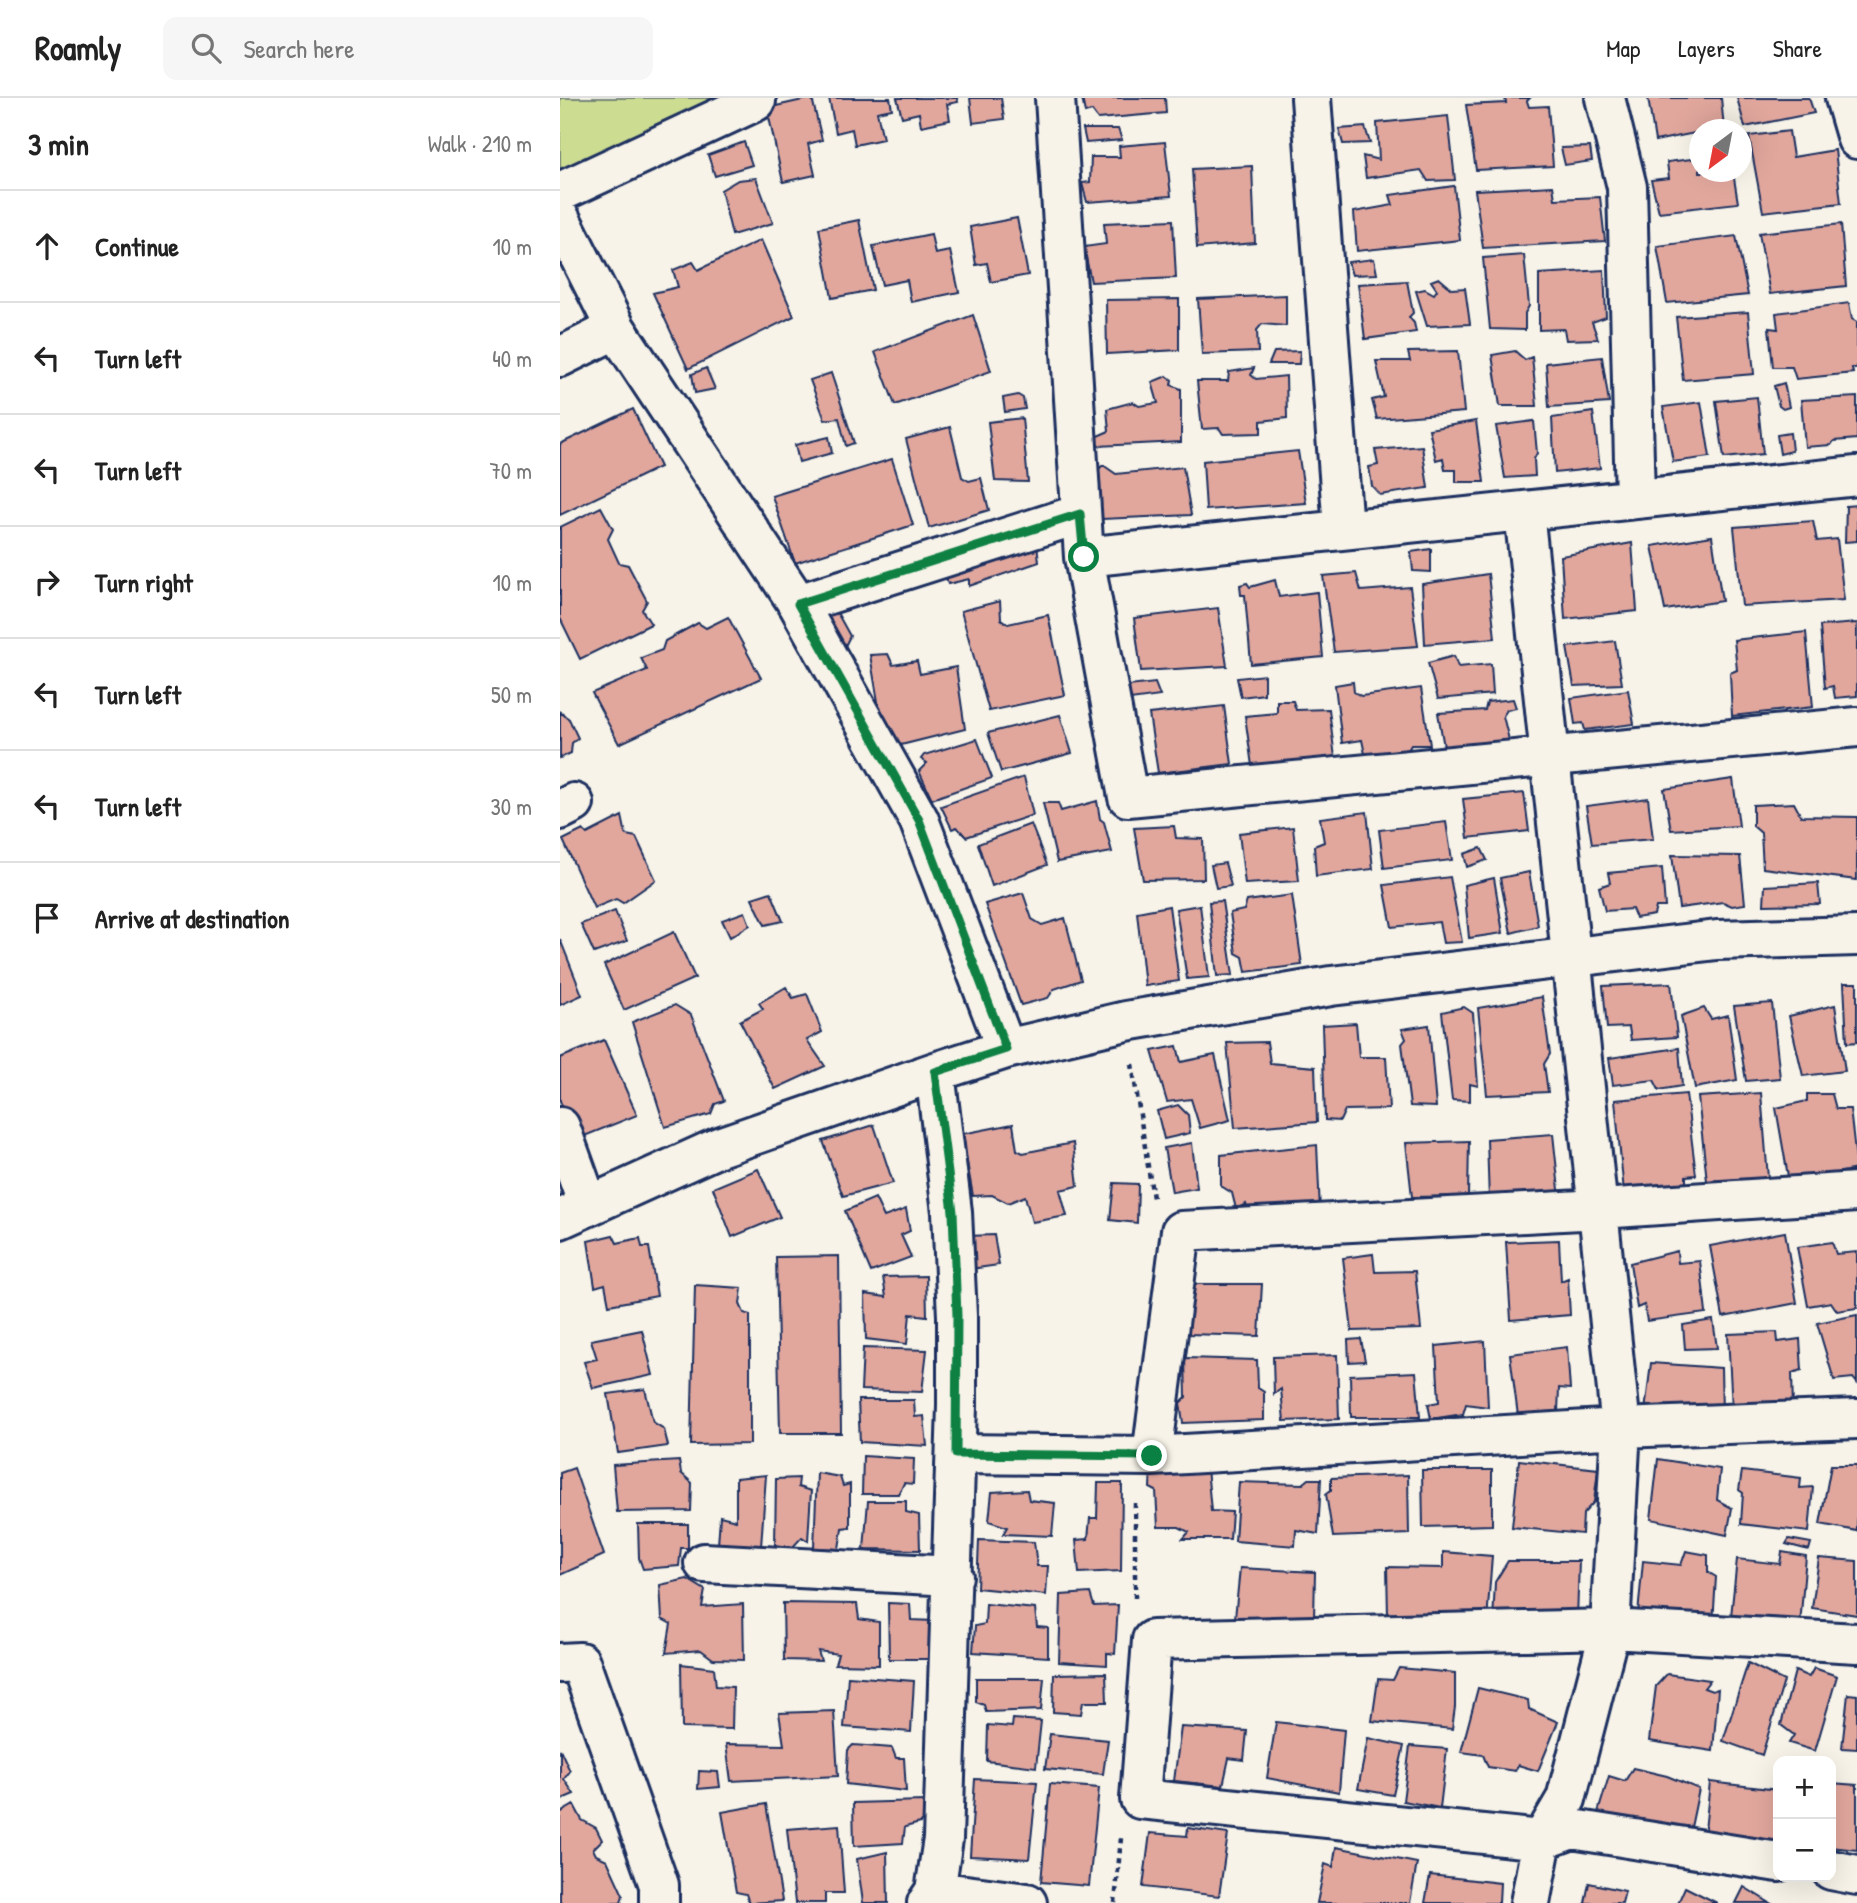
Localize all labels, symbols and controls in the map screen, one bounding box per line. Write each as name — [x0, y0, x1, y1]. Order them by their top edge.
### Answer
search box — [163, 17, 653, 80]
text: Roamly — [35, 26, 121, 70]
icon: search — [187, 29, 225, 67]
text: Search here — [243, 31, 355, 66]
text: Map — [1606, 32, 1640, 64]
text: Layers — [1678, 32, 1735, 64]
text: Share — [1773, 32, 1822, 64]
north arrow — [1689, 119, 1752, 182]
text: 3 min — [28, 124, 89, 164]
text: Walk · 210 m — [428, 128, 532, 159]
icon: ahead — [28, 227, 66, 265]
text: Continue — [95, 229, 179, 264]
text: 10 m — [492, 231, 532, 262]
icon: left — [28, 339, 66, 377]
text: Turn left — [95, 341, 181, 376]
text: 40 m — [492, 343, 532, 374]
icon: left — [28, 451, 66, 489]
text: Turn left — [95, 453, 181, 488]
text: 70 m — [489, 455, 532, 486]
route start — [1068, 541, 1099, 572]
icon: right — [28, 563, 66, 601]
text: Turn right — [95, 565, 193, 600]
text: 10 m — [492, 567, 532, 598]
icon: left — [28, 675, 66, 713]
text: Turn left — [95, 677, 181, 712]
text: 50 m — [491, 679, 532, 710]
icon: left — [28, 787, 66, 825]
text: Turn left — [95, 789, 181, 824]
text: 30 m — [490, 791, 532, 822]
icon: arrive — [28, 899, 66, 937]
text: Arrive at destination — [95, 901, 290, 936]
route end — [1136, 1440, 1167, 1471]
map controls — [1773, 1756, 1836, 1882]
button: + — [1773, 1756, 1836, 1819]
button: − — [1773, 1819, 1836, 1882]

